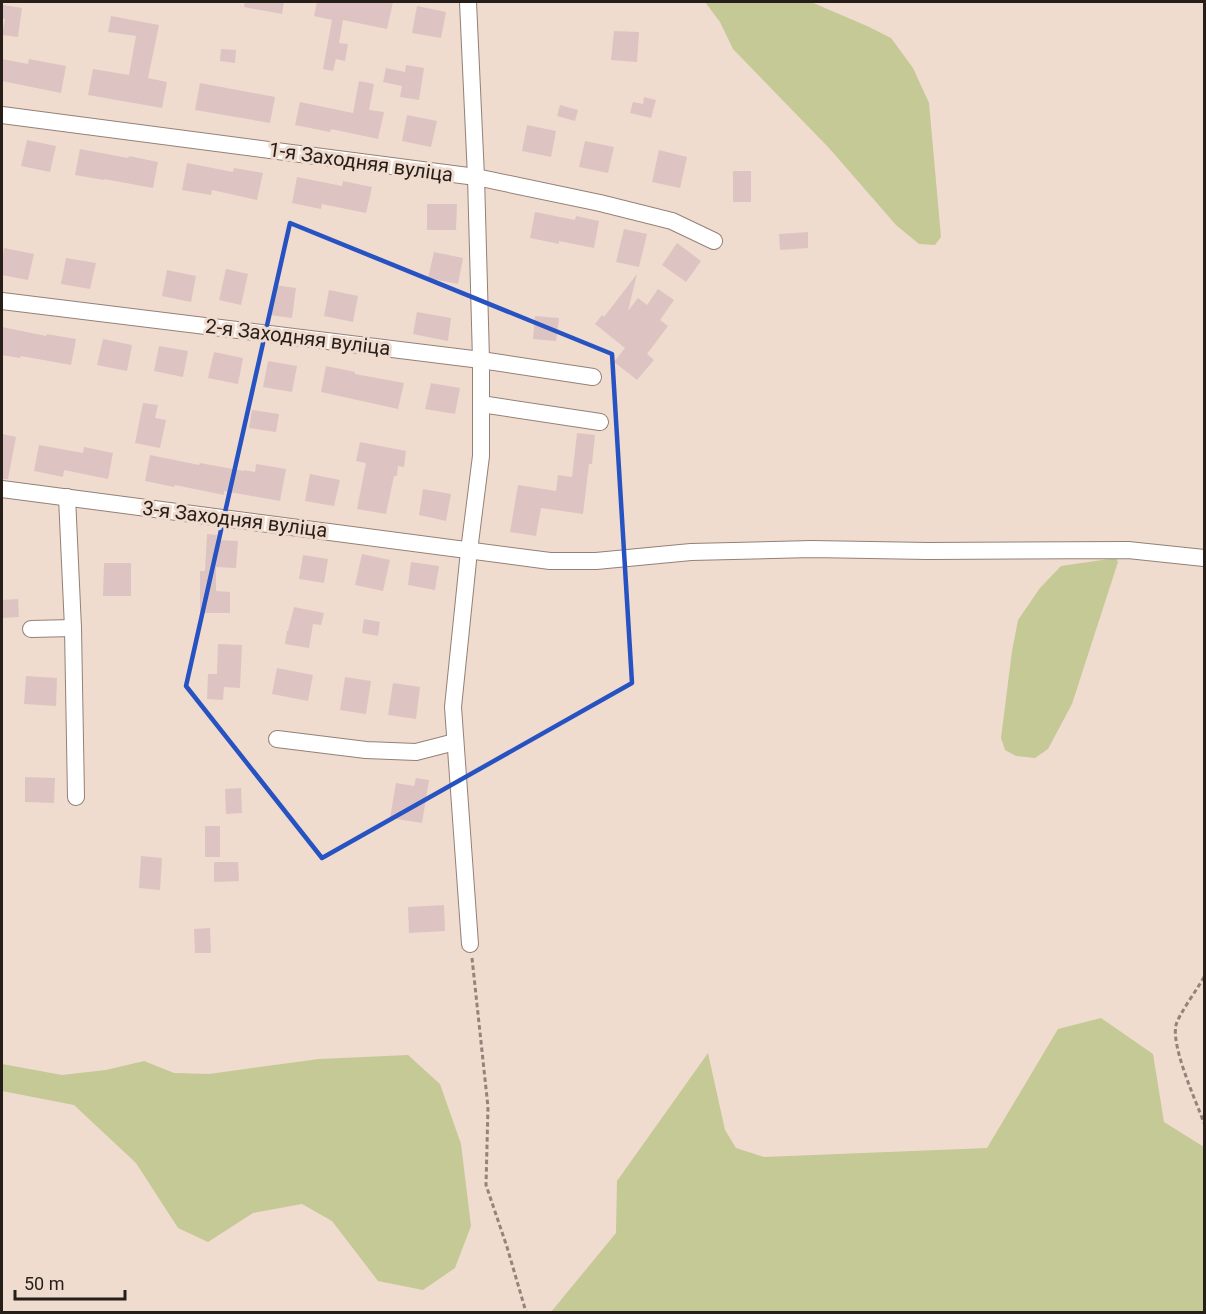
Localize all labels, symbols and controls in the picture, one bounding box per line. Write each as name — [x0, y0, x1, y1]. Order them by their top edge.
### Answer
street label: 1-я Заходняя вуліца — [267, 137, 455, 187]
street label: 2-я Заходняя вуліца — [204, 314, 392, 360]
street label: 3-я Заходняя вуліца — [141, 496, 329, 542]
scale bar — [15, 1263, 124, 1301]
text: 50 m — [24, 1273, 64, 1294]

